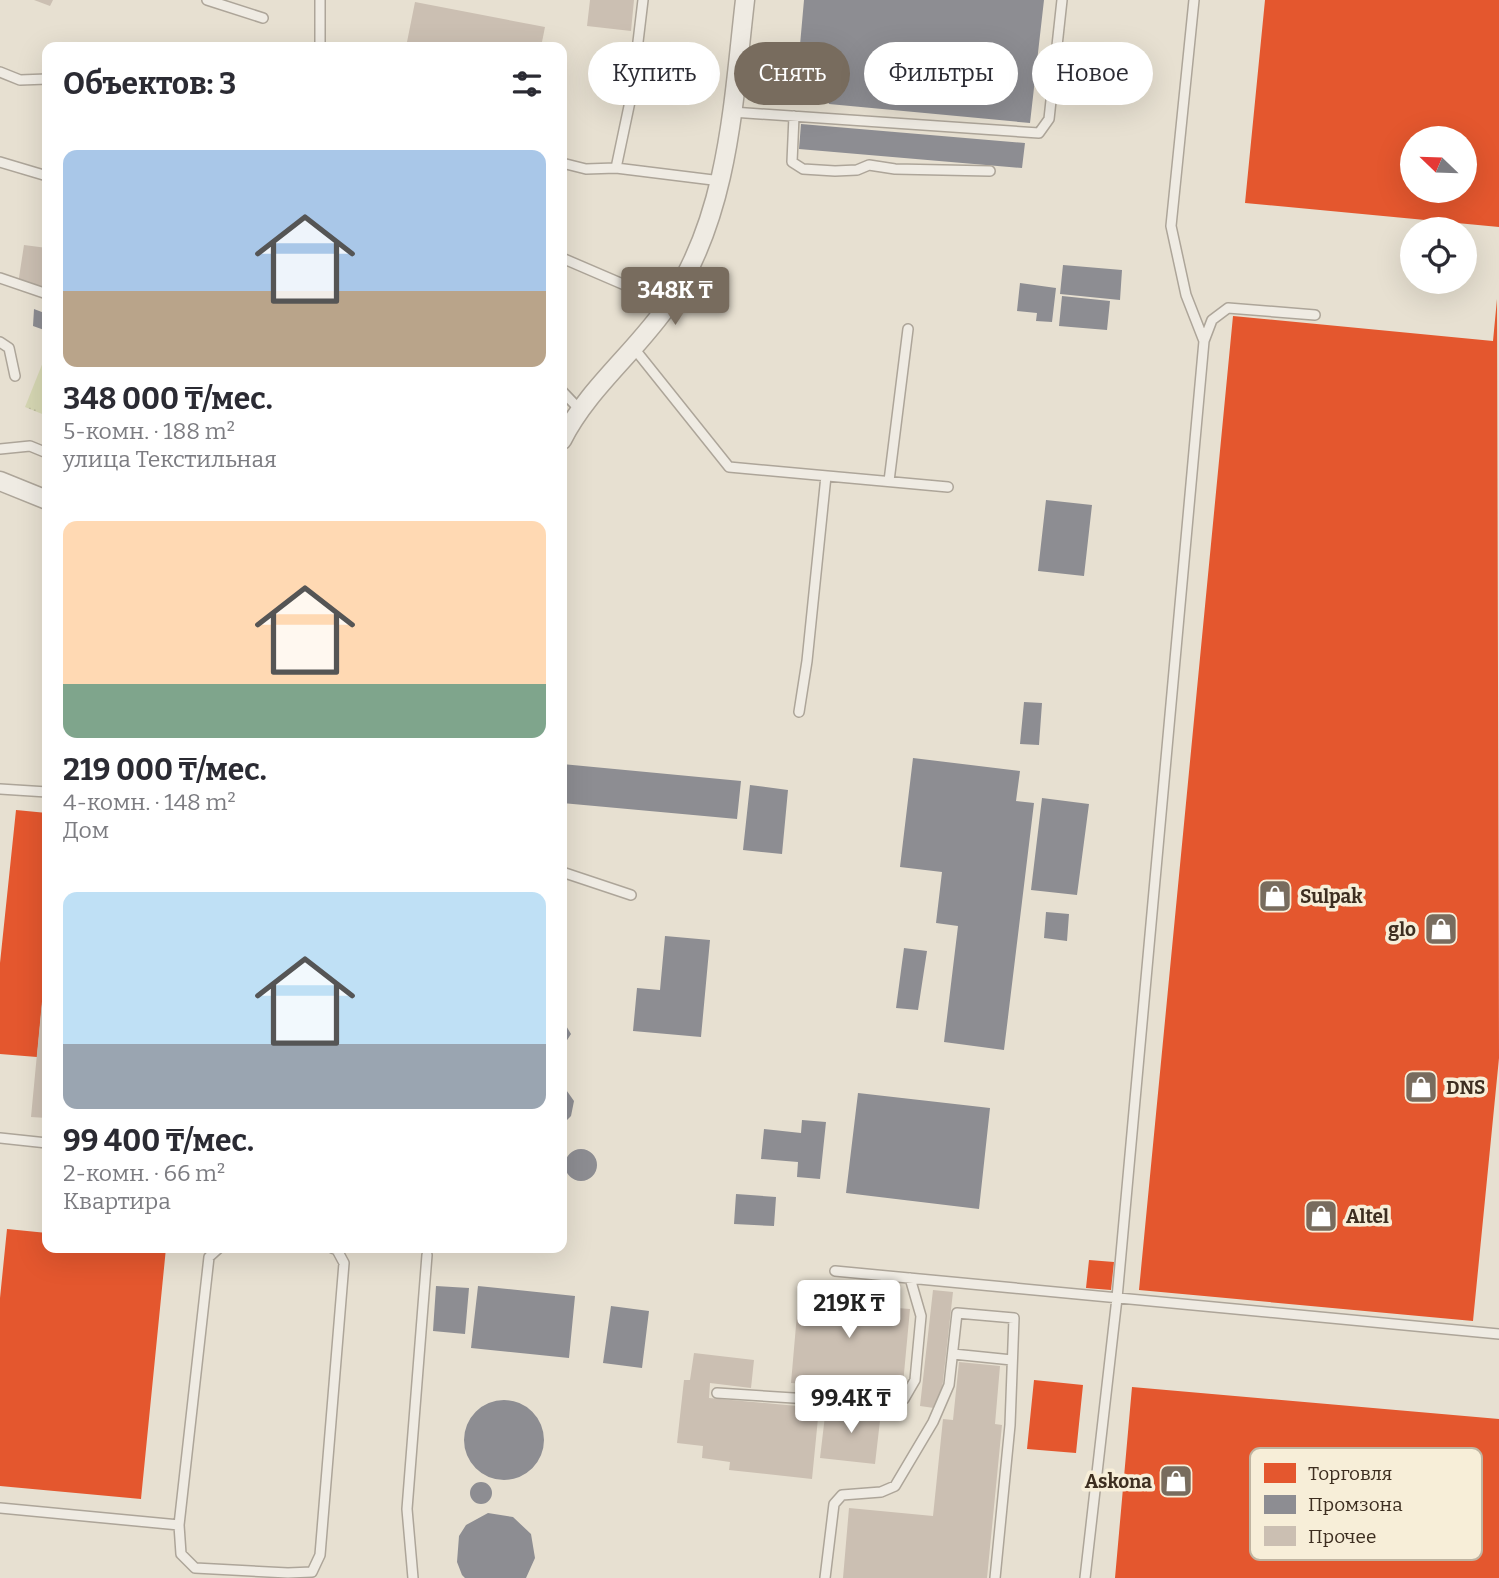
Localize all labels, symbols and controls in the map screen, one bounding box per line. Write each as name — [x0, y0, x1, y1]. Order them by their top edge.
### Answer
chip: Купить — [588, 42, 720, 105]
chip: Снять — [734, 42, 850, 105]
chip: Фильтры — [864, 42, 1018, 105]
chip: Новое — [1032, 42, 1153, 105]
icon: filters — [508, 65, 546, 103]
text: Объектов: 3 — [63, 66, 236, 102]
north arrow — [1400, 126, 1477, 203]
map controls — [1400, 126, 1477, 294]
icon: home — [242, 196, 368, 322]
button: locate — [1400, 217, 1477, 294]
pin: 348K ₸ — [618, 268, 732, 327]
text: 348K ₸ — [637, 276, 713, 304]
text: 348 000 ₸/мес. — [63, 381, 273, 417]
text: 5-комн. · 188 m² — [63, 417, 235, 445]
text: улица Текстильная — [63, 445, 277, 473]
icon: home — [242, 567, 368, 693]
text: 219 000 ₸/мес. — [63, 752, 267, 788]
text: 4-комн. · 148 m² — [63, 788, 236, 816]
text: Дом — [63, 816, 109, 844]
shop icon: Sulpak — [1256, 877, 1294, 915]
place label: Sulpak — [1300, 885, 1363, 908]
shop icon: glo — [1422, 910, 1460, 948]
place label: glo — [1388, 918, 1416, 941]
icon: home — [242, 938, 368, 1064]
shop icon: DNS — [1402, 1068, 1440, 1106]
place label: DNS — [1446, 1076, 1485, 1099]
text: 99 400 ₸/мес. — [63, 1123, 254, 1159]
text: 2-комн. · 66 m² — [63, 1159, 225, 1187]
text: Квартира — [63, 1187, 171, 1215]
shop icon: Altel — [1302, 1197, 1340, 1235]
place label: Altel — [1346, 1205, 1389, 1228]
pin: 219K ₸ — [792, 1280, 906, 1340]
text: 219K ₸ — [813, 1289, 885, 1317]
pin: 99.4K ₸ — [786, 1376, 916, 1435]
text: 99.4K ₸ — [811, 1384, 891, 1412]
legend — [1250, 1448, 1482, 1560]
shop icon: Askona — [1157, 1462, 1195, 1500]
text: Торговля — [1308, 1462, 1392, 1485]
place label: Askona — [1085, 1470, 1152, 1493]
text: Промзона — [1308, 1493, 1403, 1516]
text: Прочее — [1308, 1525, 1376, 1548]

